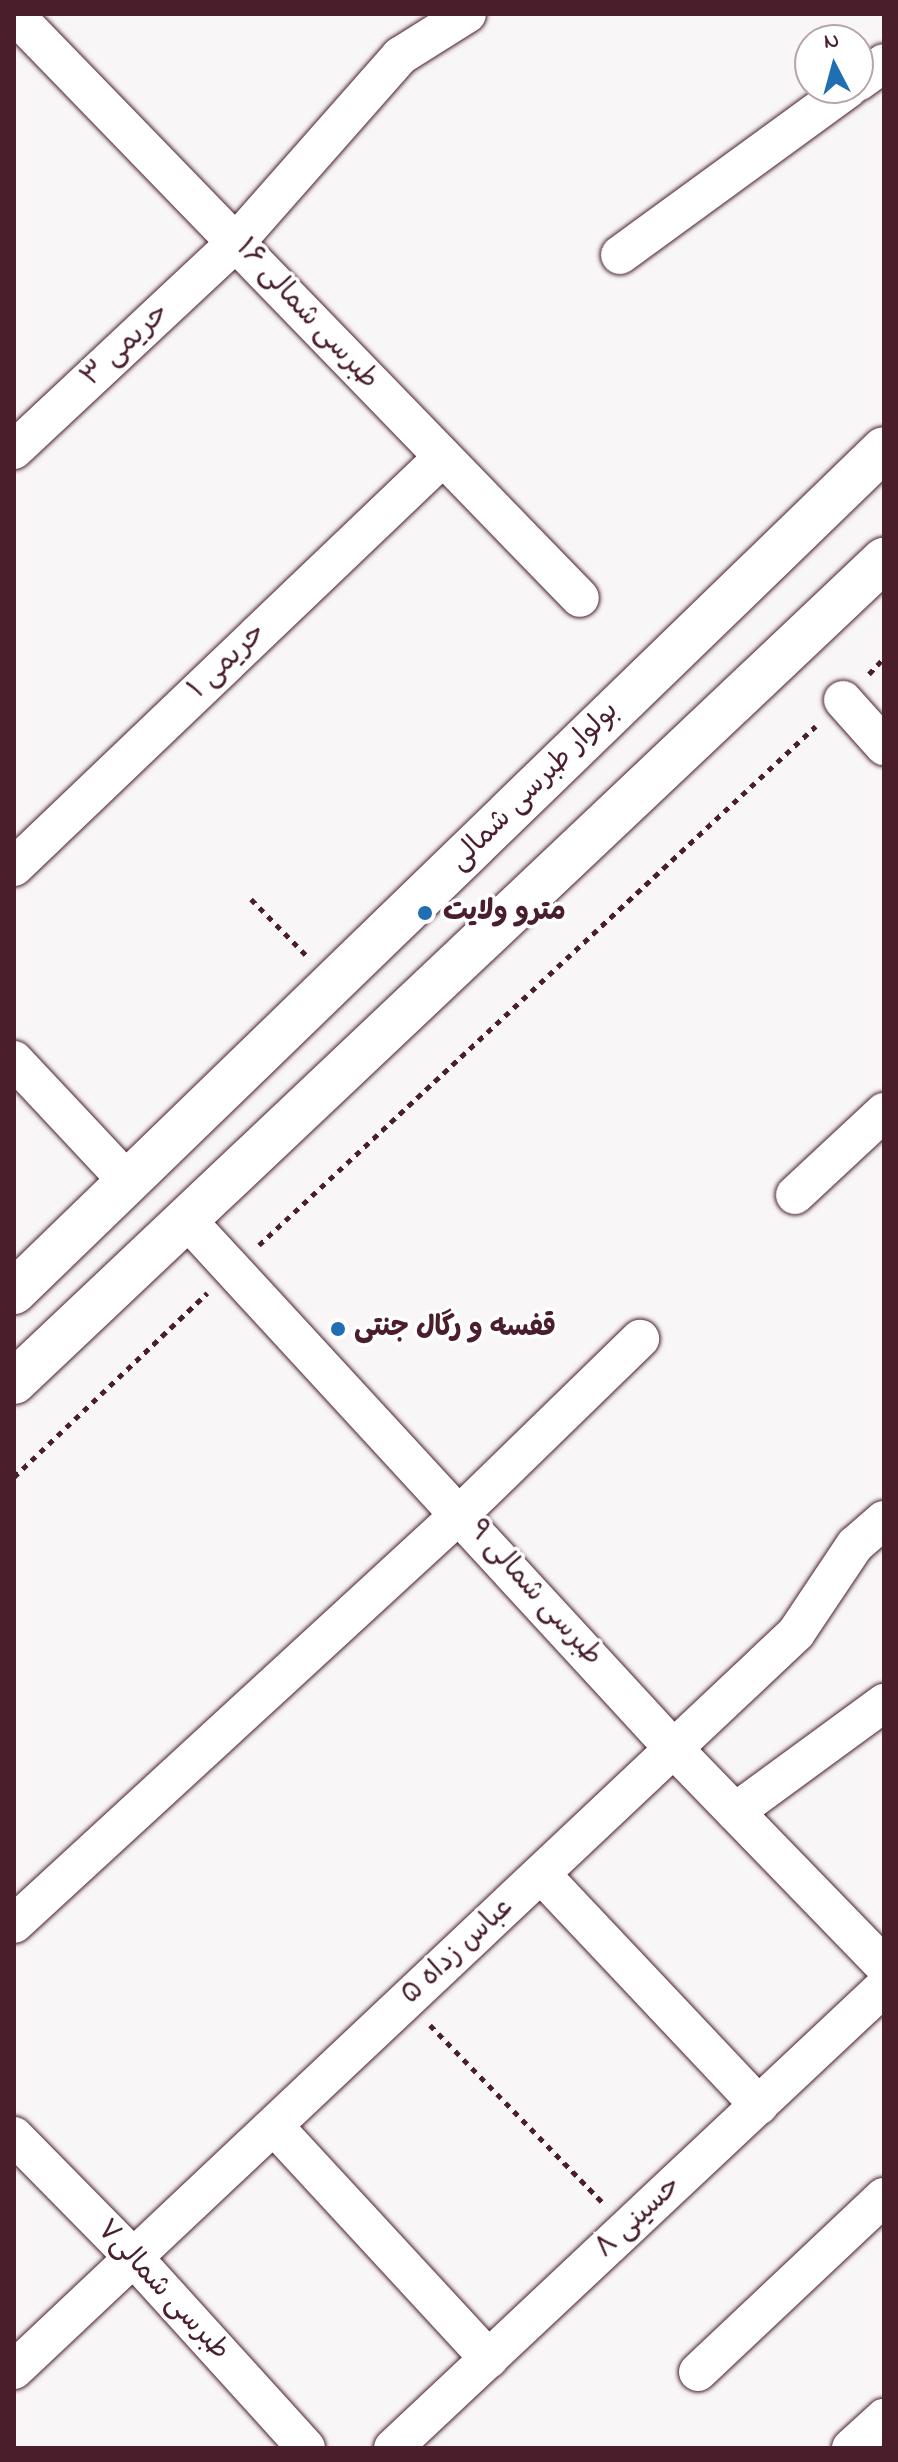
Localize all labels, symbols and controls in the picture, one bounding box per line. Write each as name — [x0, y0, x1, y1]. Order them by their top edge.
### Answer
north arrow — [794, 24, 874, 104]
text: N — [823, 25, 841, 59]
street label: طبرسی شمالی ۱۶ — [228, 233, 384, 397]
street label: حریمی ۳ — [75, 297, 177, 395]
street label: حریمی ۱ — [182, 617, 274, 707]
street label: بولوار طبرسی شمالی — [443, 695, 627, 879]
place label: مترو ولایت — [443, 896, 566, 930]
marker: مترو ولایت — [414, 902, 436, 924]
place label: قفسه و رگال جنتی — [354, 1312, 556, 1346]
marker: قفسه و رگال جنتی — [329, 1320, 347, 1338]
street label: طبرسی شمالی ۹ — [460, 1514, 608, 1674]
street label: عباس زداه ۵ — [395, 1892, 521, 2012]
street label: حسینی ۸ — [589, 2170, 689, 2266]
street label: طبرسی شمالی۷ — [88, 2214, 236, 2368]

